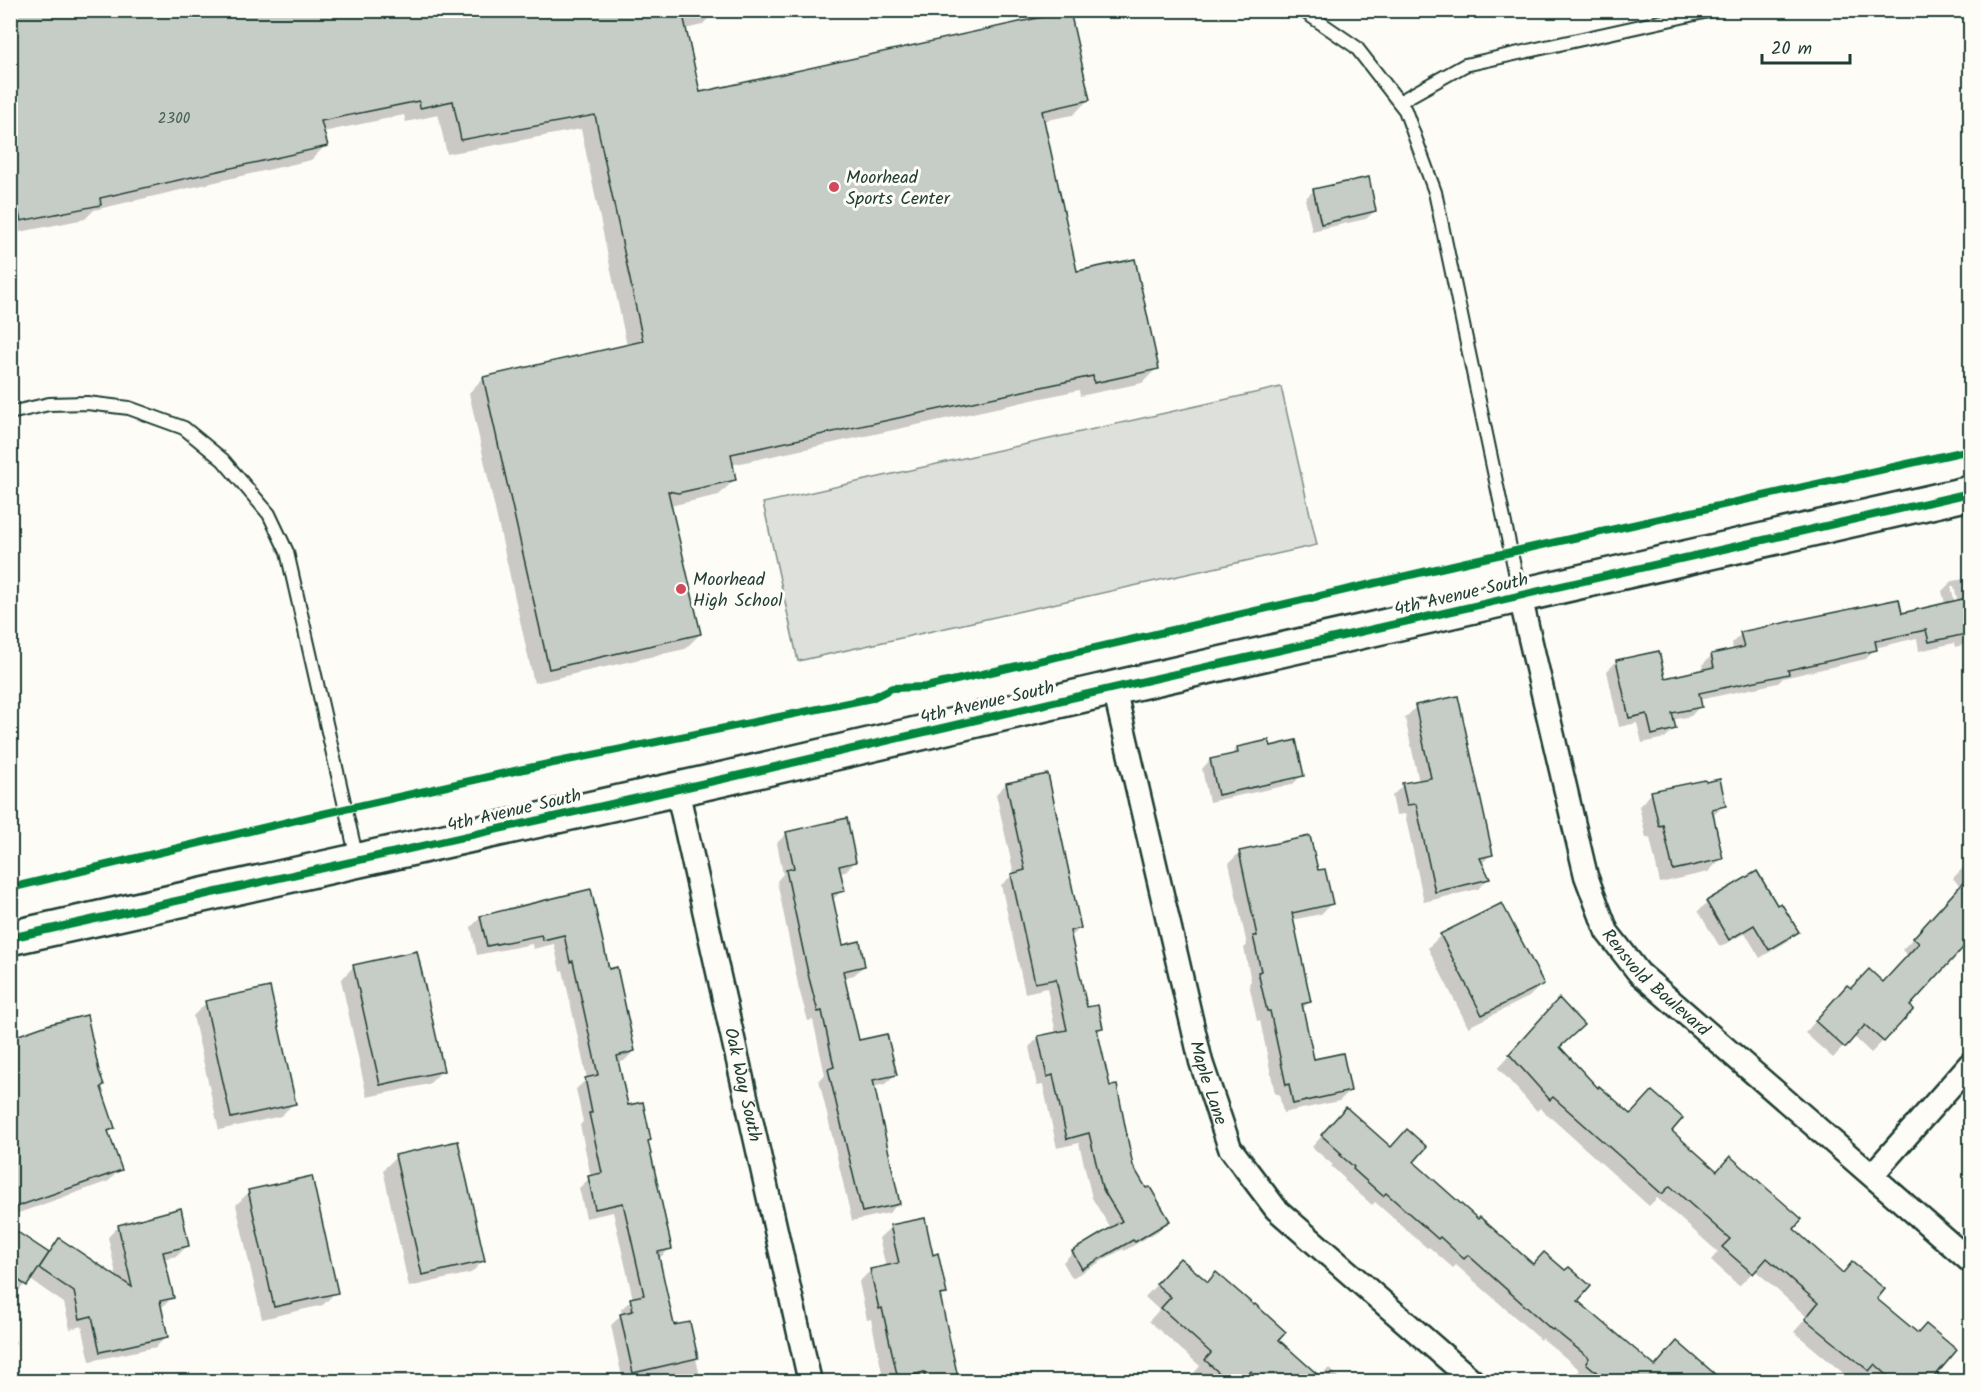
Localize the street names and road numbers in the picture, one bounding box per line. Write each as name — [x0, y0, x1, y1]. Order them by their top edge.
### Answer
street label: 4th Avenue South — [1391, 566, 1531, 625]
street label: 4th Avenue South — [917, 674, 1057, 733]
street label: 4th Avenue South — [444, 782, 584, 841]
street label: Rensvold Boulevard — [1593, 923, 1717, 1045]
street label: Oak Way South — [715, 1025, 769, 1145]
street label: Maple Lane — [1181, 1038, 1234, 1129]

